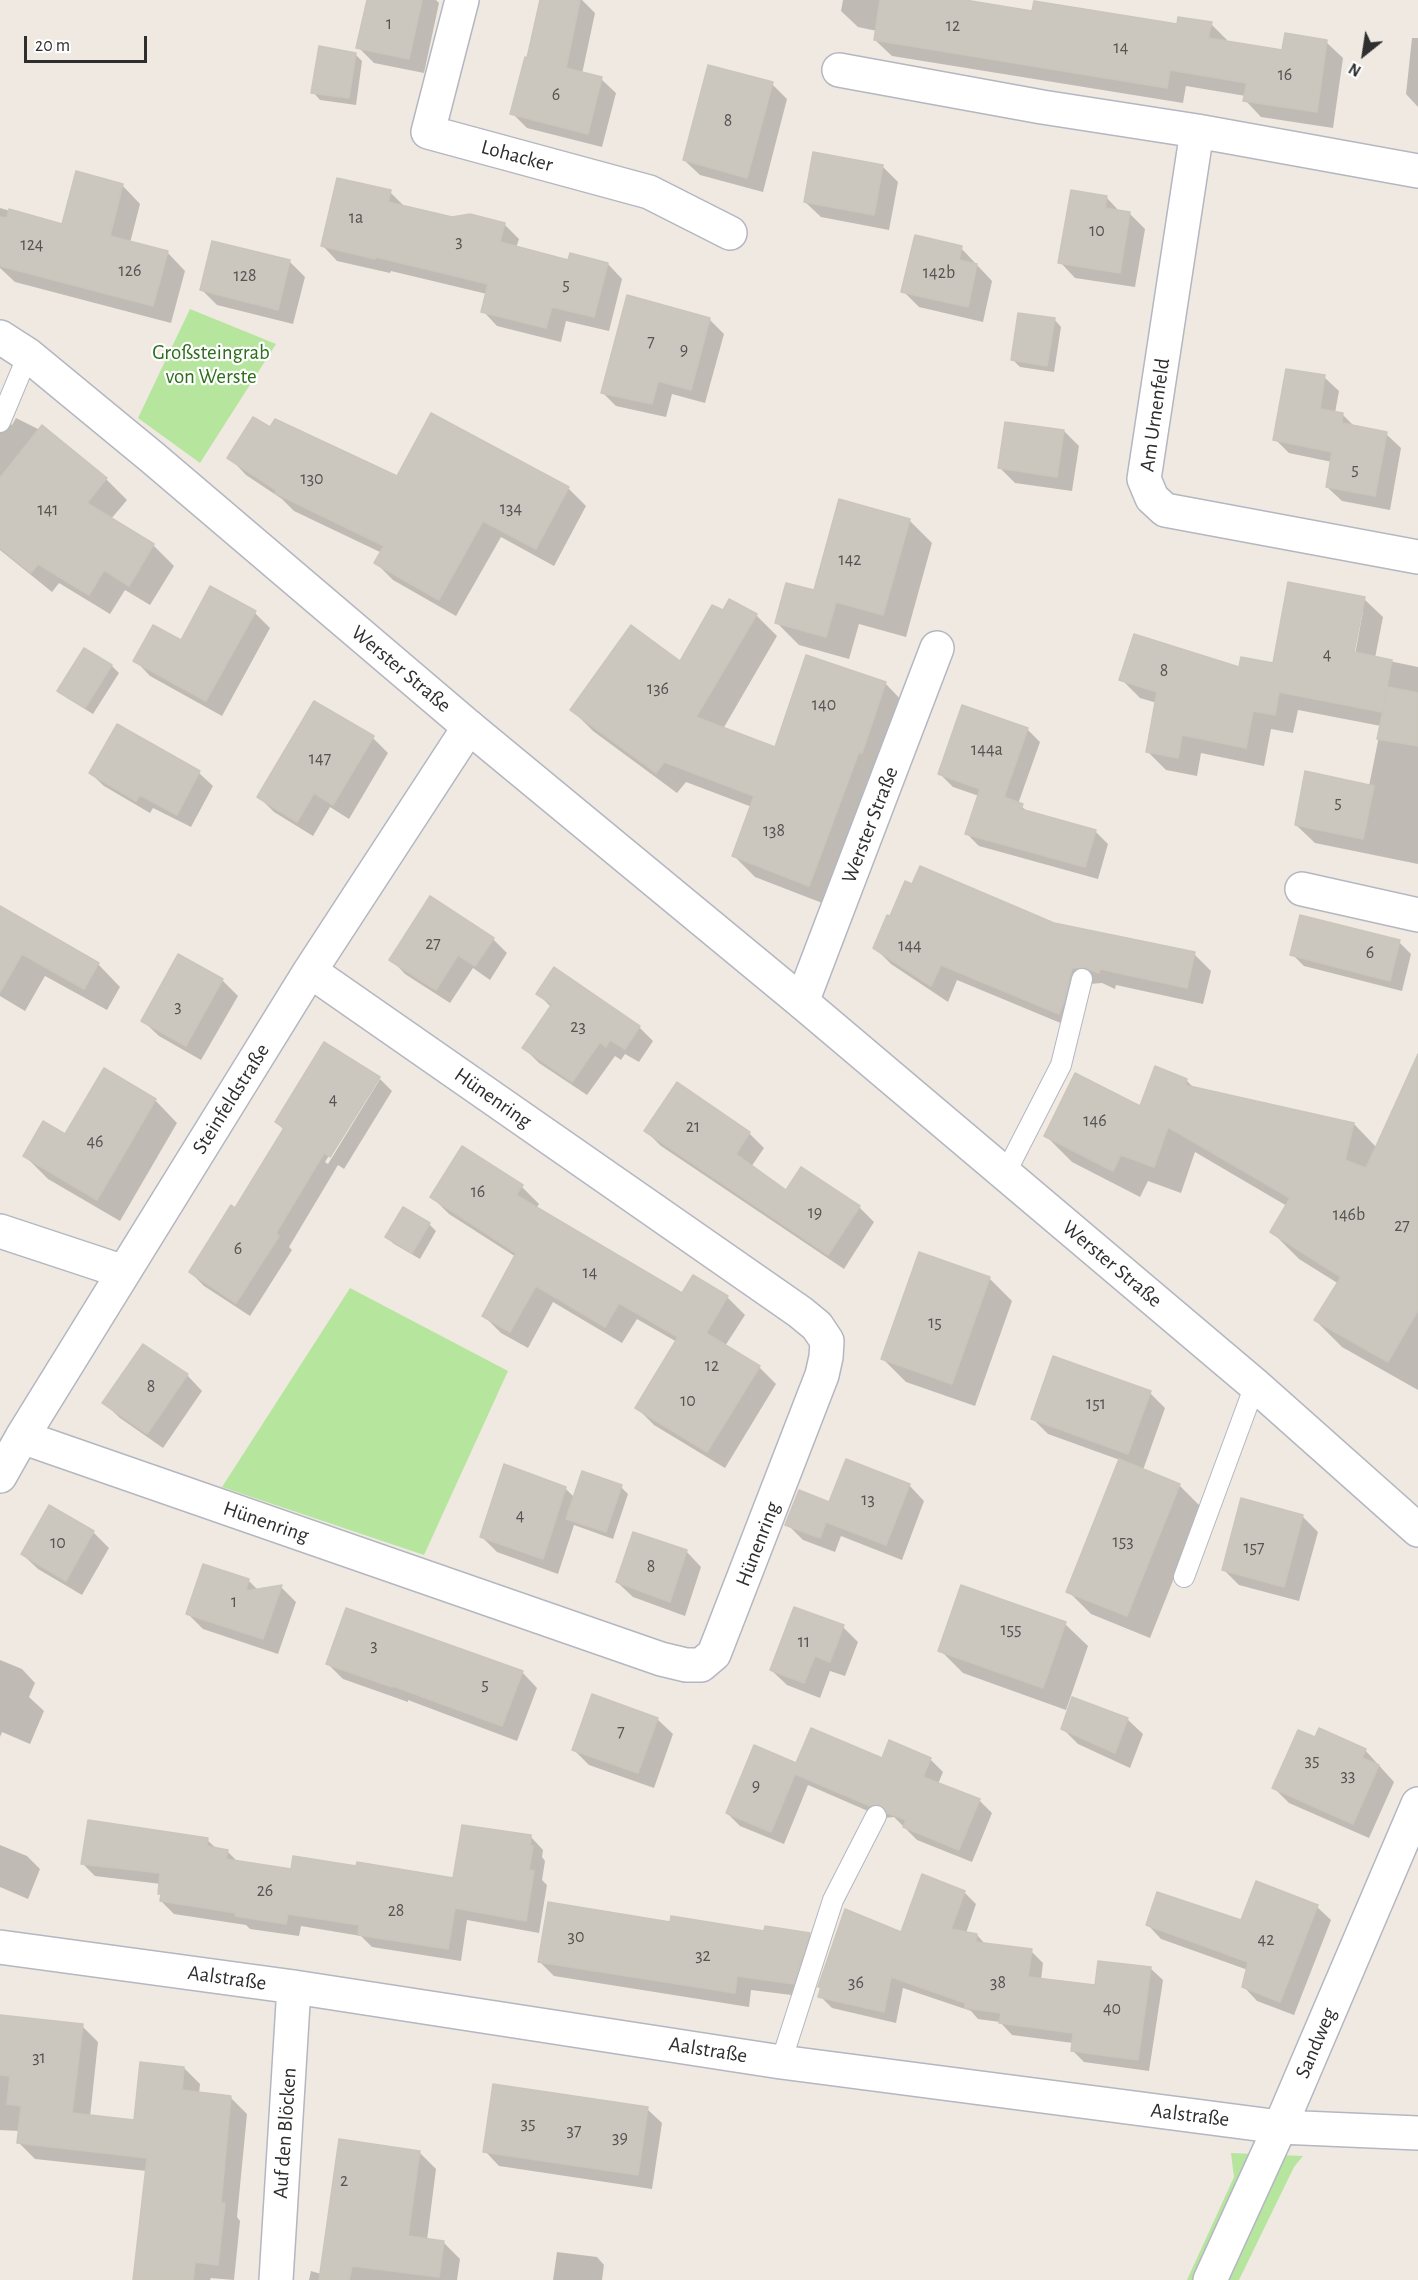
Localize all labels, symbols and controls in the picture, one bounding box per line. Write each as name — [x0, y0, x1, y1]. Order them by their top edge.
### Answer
house number: 1 — [386, 13, 392, 35]
house number: 12 — [946, 15, 960, 37]
scale bar — [27, 24, 150, 62]
north arrow — [1334, 24, 1394, 84]
text: 20 m — [35, 37, 70, 55]
house number: 14 — [1114, 37, 1128, 59]
text: N — [1346, 60, 1364, 79]
house number: 16 — [1278, 64, 1292, 86]
house number: 6 — [552, 84, 560, 106]
house number: 8 — [724, 110, 732, 132]
street label: Lohacker — [478, 134, 556, 178]
house number: 1a — [349, 207, 363, 229]
house number: 10 — [1089, 220, 1105, 242]
house number: 3 — [455, 231, 463, 253]
house number: 124 — [20, 234, 44, 256]
house number: 126 — [119, 260, 141, 282]
house number: 142b — [923, 262, 955, 284]
house number: 128 — [234, 265, 256, 287]
house number: 5 — [562, 274, 570, 296]
house number: 7 — [647, 331, 655, 353]
house number: 9 — [680, 339, 688, 361]
park label: Großsteingrab von Werste — [152, 340, 270, 390]
street label: Am Urnenfeld — [1135, 357, 1175, 473]
house number: 5 — [1351, 459, 1359, 481]
house number: 130 — [300, 468, 324, 490]
house number: 134 — [500, 498, 522, 520]
house number: 141 — [37, 499, 59, 521]
house number: 142 — [838, 549, 862, 571]
street label: Werster Straße — [346, 620, 456, 718]
house number: 4 — [1323, 644, 1331, 666]
house number: 8 — [1160, 660, 1168, 682]
house number: 136 — [647, 678, 669, 700]
house number: 140 — [812, 694, 836, 716]
house number: 144a — [971, 739, 1003, 761]
house number: 147 — [309, 748, 331, 770]
street label: Werster Straße — [836, 763, 904, 887]
house number: 5 — [1334, 792, 1342, 814]
house number: 138 — [763, 820, 785, 842]
house number: 27 — [425, 933, 441, 955]
house number: 144 — [898, 935, 922, 957]
house number: 6 — [1366, 942, 1374, 964]
house number: 3 — [174, 996, 182, 1018]
house number: 23 — [570, 1016, 586, 1038]
street label: Steinfeldstraße — [187, 1039, 275, 1159]
street label: Hünenring — [449, 1062, 537, 1134]
house number: 4 — [329, 1089, 337, 1111]
house number: 146 — [1083, 1110, 1107, 1132]
house number: 21 — [686, 1116, 700, 1138]
house number: 46 — [86, 1131, 104, 1153]
house number: 16 — [471, 1181, 485, 1203]
house number: 19 — [808, 1202, 822, 1224]
house number: 146b — [1333, 1204, 1365, 1226]
street label: Werster Straße — [1057, 1215, 1167, 1313]
house number: 27 — [1394, 1215, 1410, 1237]
house number: 6 — [234, 1238, 242, 1260]
house number: 14 — [583, 1262, 597, 1284]
house number: 15 — [928, 1312, 942, 1334]
house number: 12 — [705, 1355, 719, 1377]
house number: 8 — [147, 1376, 155, 1398]
house number: 10 — [680, 1390, 696, 1412]
house number: 151 — [1086, 1393, 1106, 1415]
house number: 13 — [861, 1489, 875, 1511]
street label: Hünenring — [220, 1496, 312, 1548]
street label: Hünenring — [730, 1498, 786, 1590]
house number: 4 — [516, 1505, 524, 1527]
house number: 153 — [1112, 1531, 1134, 1553]
house number: 10 — [50, 1532, 66, 1554]
house number: 157 — [1243, 1537, 1265, 1559]
house number: 8 — [647, 1556, 655, 1578]
house number: 1 — [231, 1591, 237, 1613]
house number: 155 — [1000, 1619, 1022, 1641]
house number: 11 — [798, 1631, 810, 1653]
house number: 3 — [370, 1635, 378, 1657]
house number: 5 — [481, 1674, 489, 1696]
house number: 7 — [617, 1721, 625, 1743]
house number: 35 — [1305, 1750, 1319, 1772]
house number: 33 — [1341, 1765, 1355, 1787]
house number: 9 — [752, 1775, 760, 1797]
house number: 26 — [257, 1880, 273, 1902]
house number: 28 — [388, 1900, 404, 1922]
house number: 30 — [568, 1926, 584, 1948]
house number: 42 — [1258, 1929, 1274, 1951]
house number: 32 — [695, 1945, 711, 1967]
street label: Aalstraße — [186, 1960, 268, 1996]
house number: 36 — [848, 1972, 864, 1994]
house number: 38 — [990, 1972, 1006, 1994]
house number: 40 — [1103, 1998, 1121, 2020]
street label: Sandweg — [1290, 2004, 1342, 2082]
street label: Aalstraße — [667, 2031, 749, 2069]
house number: 31 — [32, 2047, 46, 2069]
street label: Auf den Blöcken — [268, 2067, 302, 2199]
street label: Aalstraße — [1149, 2098, 1231, 2132]
house number: 35 — [521, 2113, 535, 2135]
house number: 37 — [567, 2120, 581, 2142]
house number: 39 — [612, 2127, 628, 2149]
house number: 2 — [340, 2170, 348, 2192]

